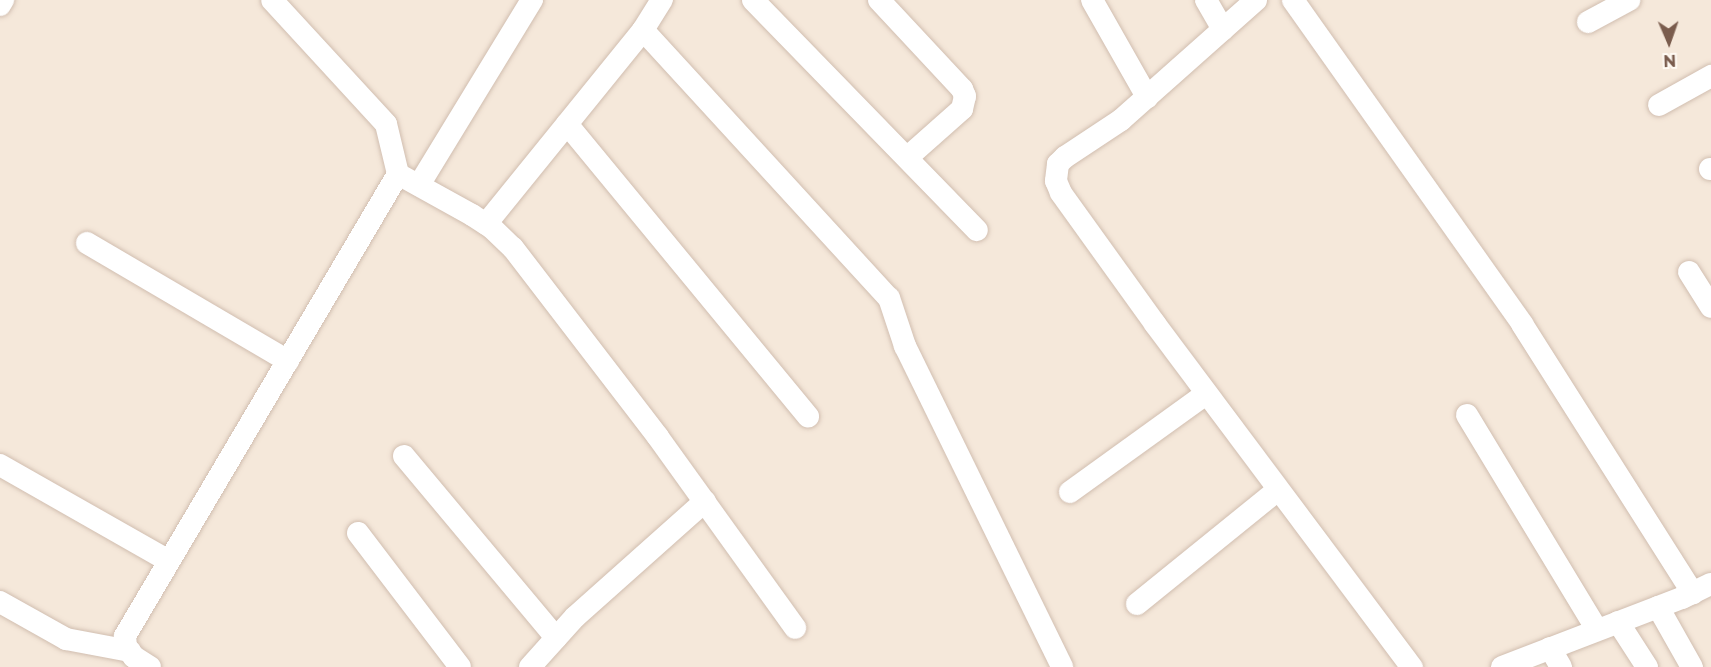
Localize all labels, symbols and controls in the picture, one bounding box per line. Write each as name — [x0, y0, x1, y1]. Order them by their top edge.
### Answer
north arrow — [1639, 12, 1699, 72]
text: N — [1663, 51, 1676, 70]

